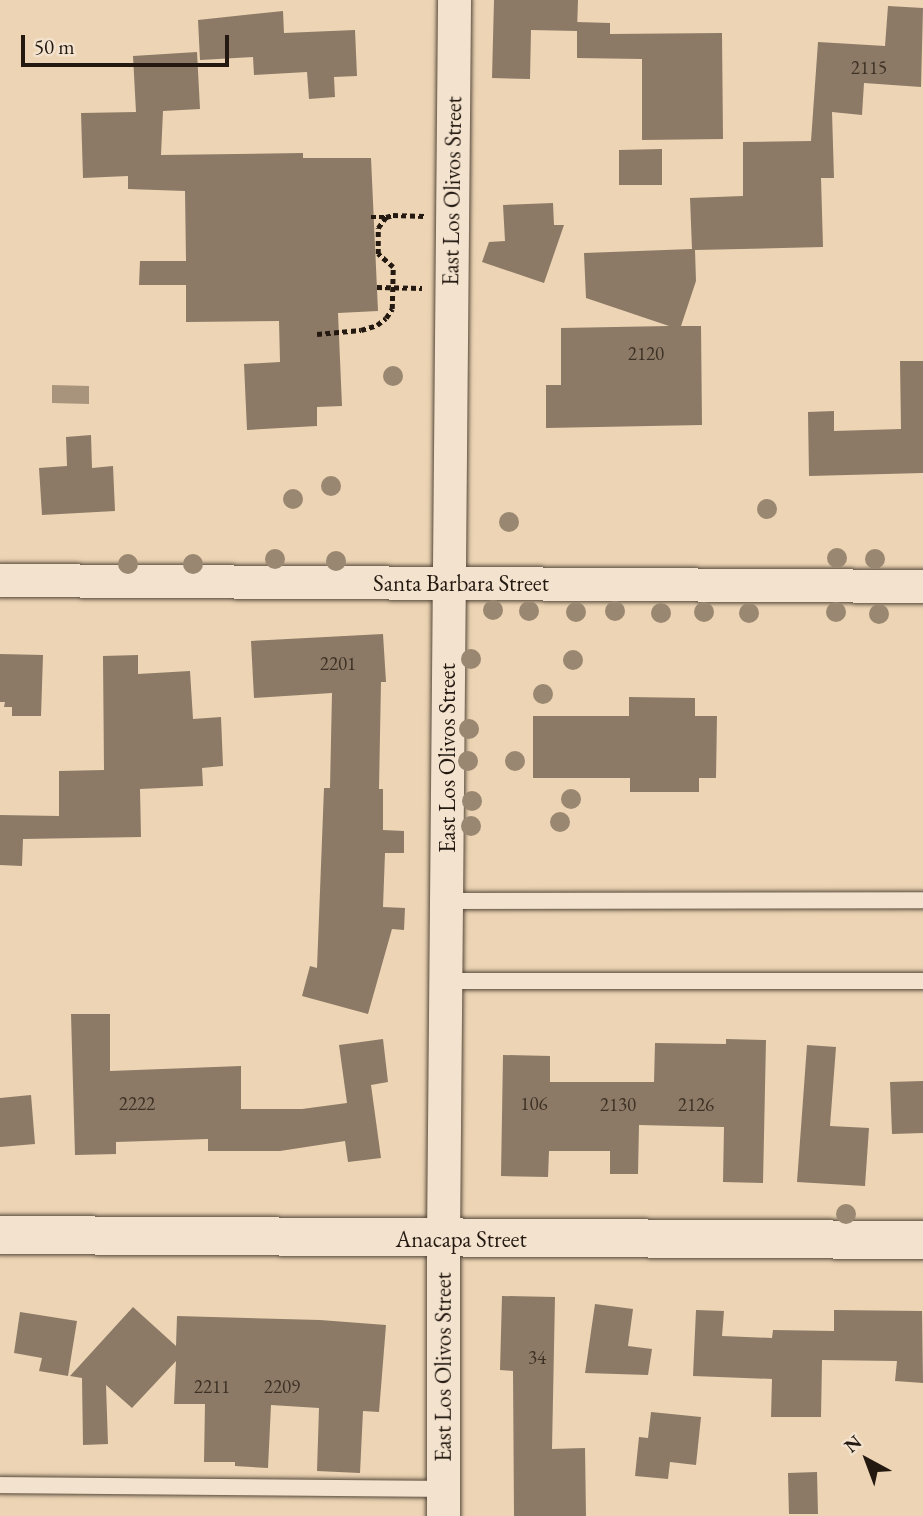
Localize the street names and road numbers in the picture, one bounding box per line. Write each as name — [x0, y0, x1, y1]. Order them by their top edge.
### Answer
street label: East Los Olivos Street — [437, 96, 467, 286]
street label: Santa Barbara Street — [373, 569, 549, 597]
street label: East Los Olivos Street — [433, 663, 461, 853]
street label: Anacapa Street — [395, 1225, 527, 1253]
street label: East Los Olivos Street — [429, 1272, 457, 1462]

